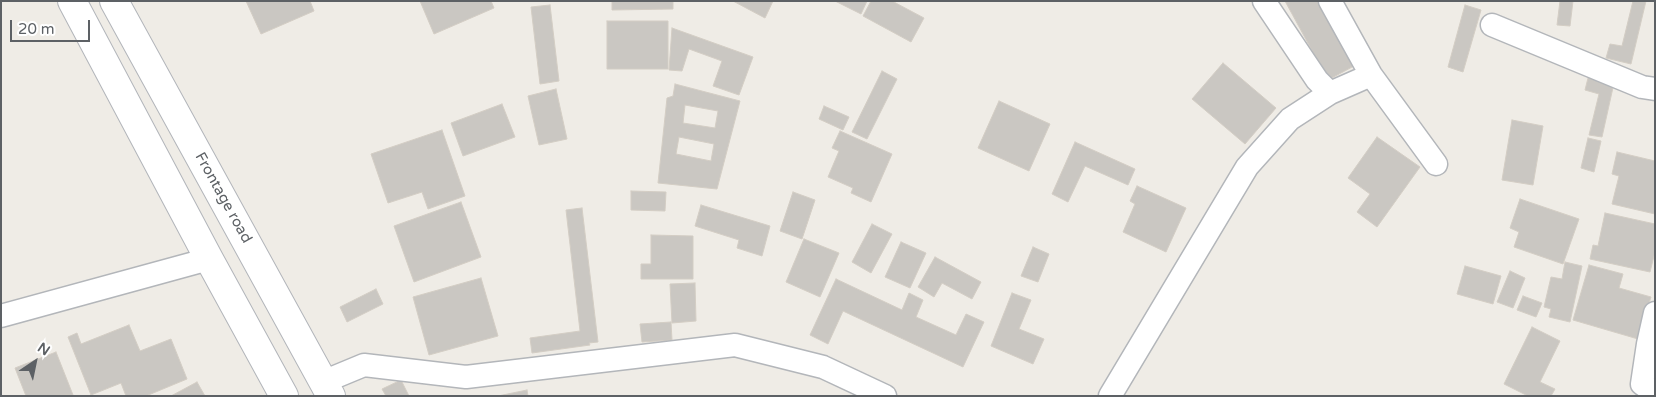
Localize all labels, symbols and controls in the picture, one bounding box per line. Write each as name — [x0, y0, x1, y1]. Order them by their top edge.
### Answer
scale bar — [12, 10, 92, 42]
text: 20 m — [18, 20, 55, 38]
street label: Frontage road — [191, 150, 255, 246]
north arrow — [10, 337, 60, 387]
text: N — [34, 339, 53, 359]

